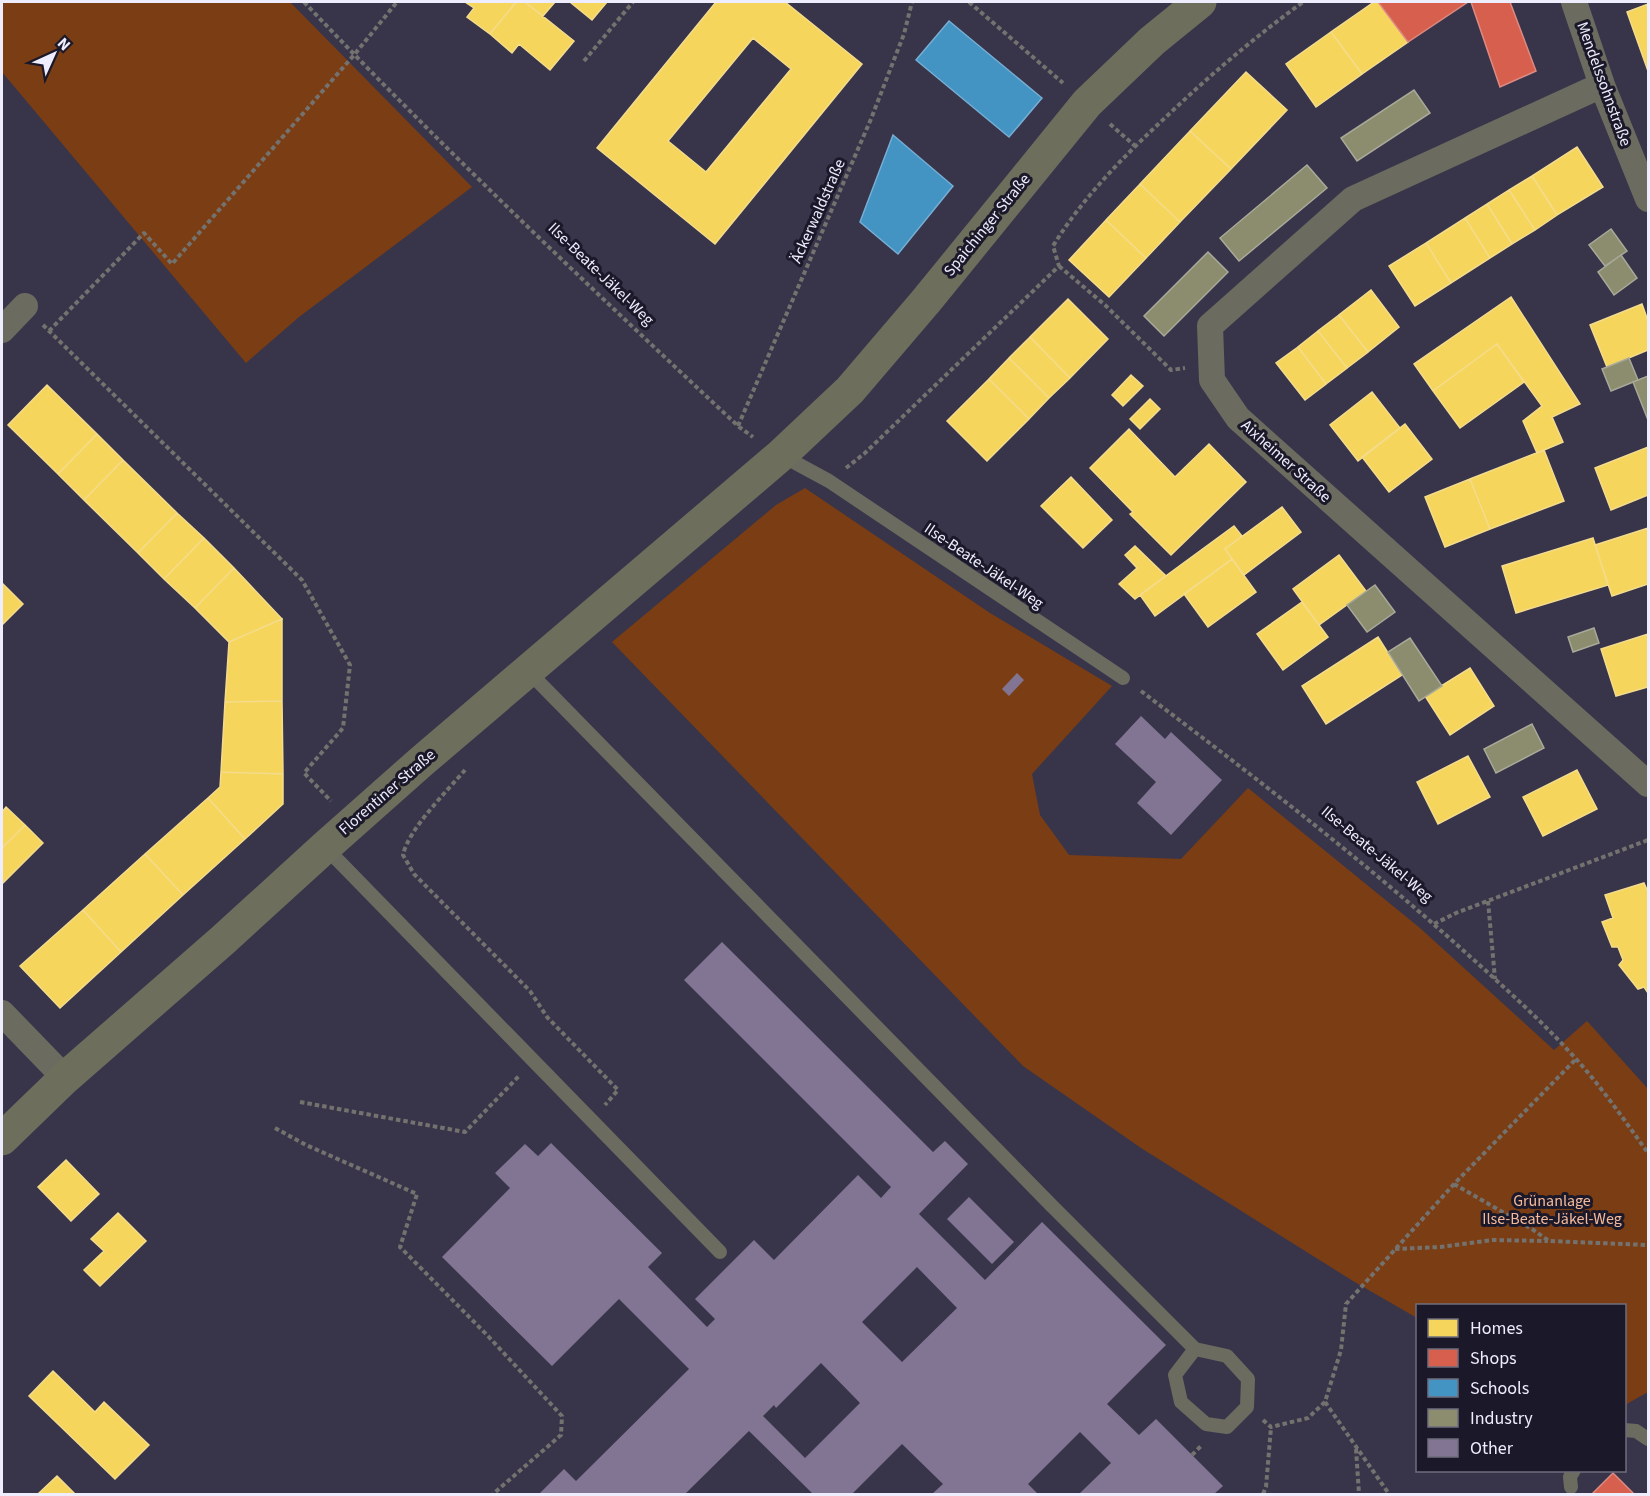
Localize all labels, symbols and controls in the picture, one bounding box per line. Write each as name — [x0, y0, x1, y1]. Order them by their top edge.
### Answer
street label: Mendelssohnstraße — [1571, 19, 1637, 149]
north arrow — [24, 24, 84, 84]
text: N — [52, 33, 75, 56]
street label: Äckerwaldstraße — [785, 155, 851, 267]
street label: Spaichinger Straße — [939, 169, 1035, 281]
street label: Ilse-Beate-Jäkel-Weg — [543, 218, 659, 330]
street label: Aixheimer Straße — [1236, 415, 1336, 507]
street label: Ilse-Beate-Jäkel-Weg — [920, 518, 1048, 614]
street label: Florentiner Straße — [334, 744, 440, 840]
street label: Ilse-Beate-Jäkel-Weg — [1316, 801, 1438, 907]
park label: Grünanlage Ilse-Beate-Jäkel-Weg — [1482, 1190, 1622, 1230]
legend — [1416, 1304, 1626, 1472]
text: Homes — [1470, 1316, 1523, 1341]
text: Shops — [1470, 1346, 1517, 1371]
text: Schools — [1470, 1376, 1529, 1401]
text: Industry — [1470, 1406, 1533, 1431]
text: Other — [1470, 1436, 1514, 1461]

